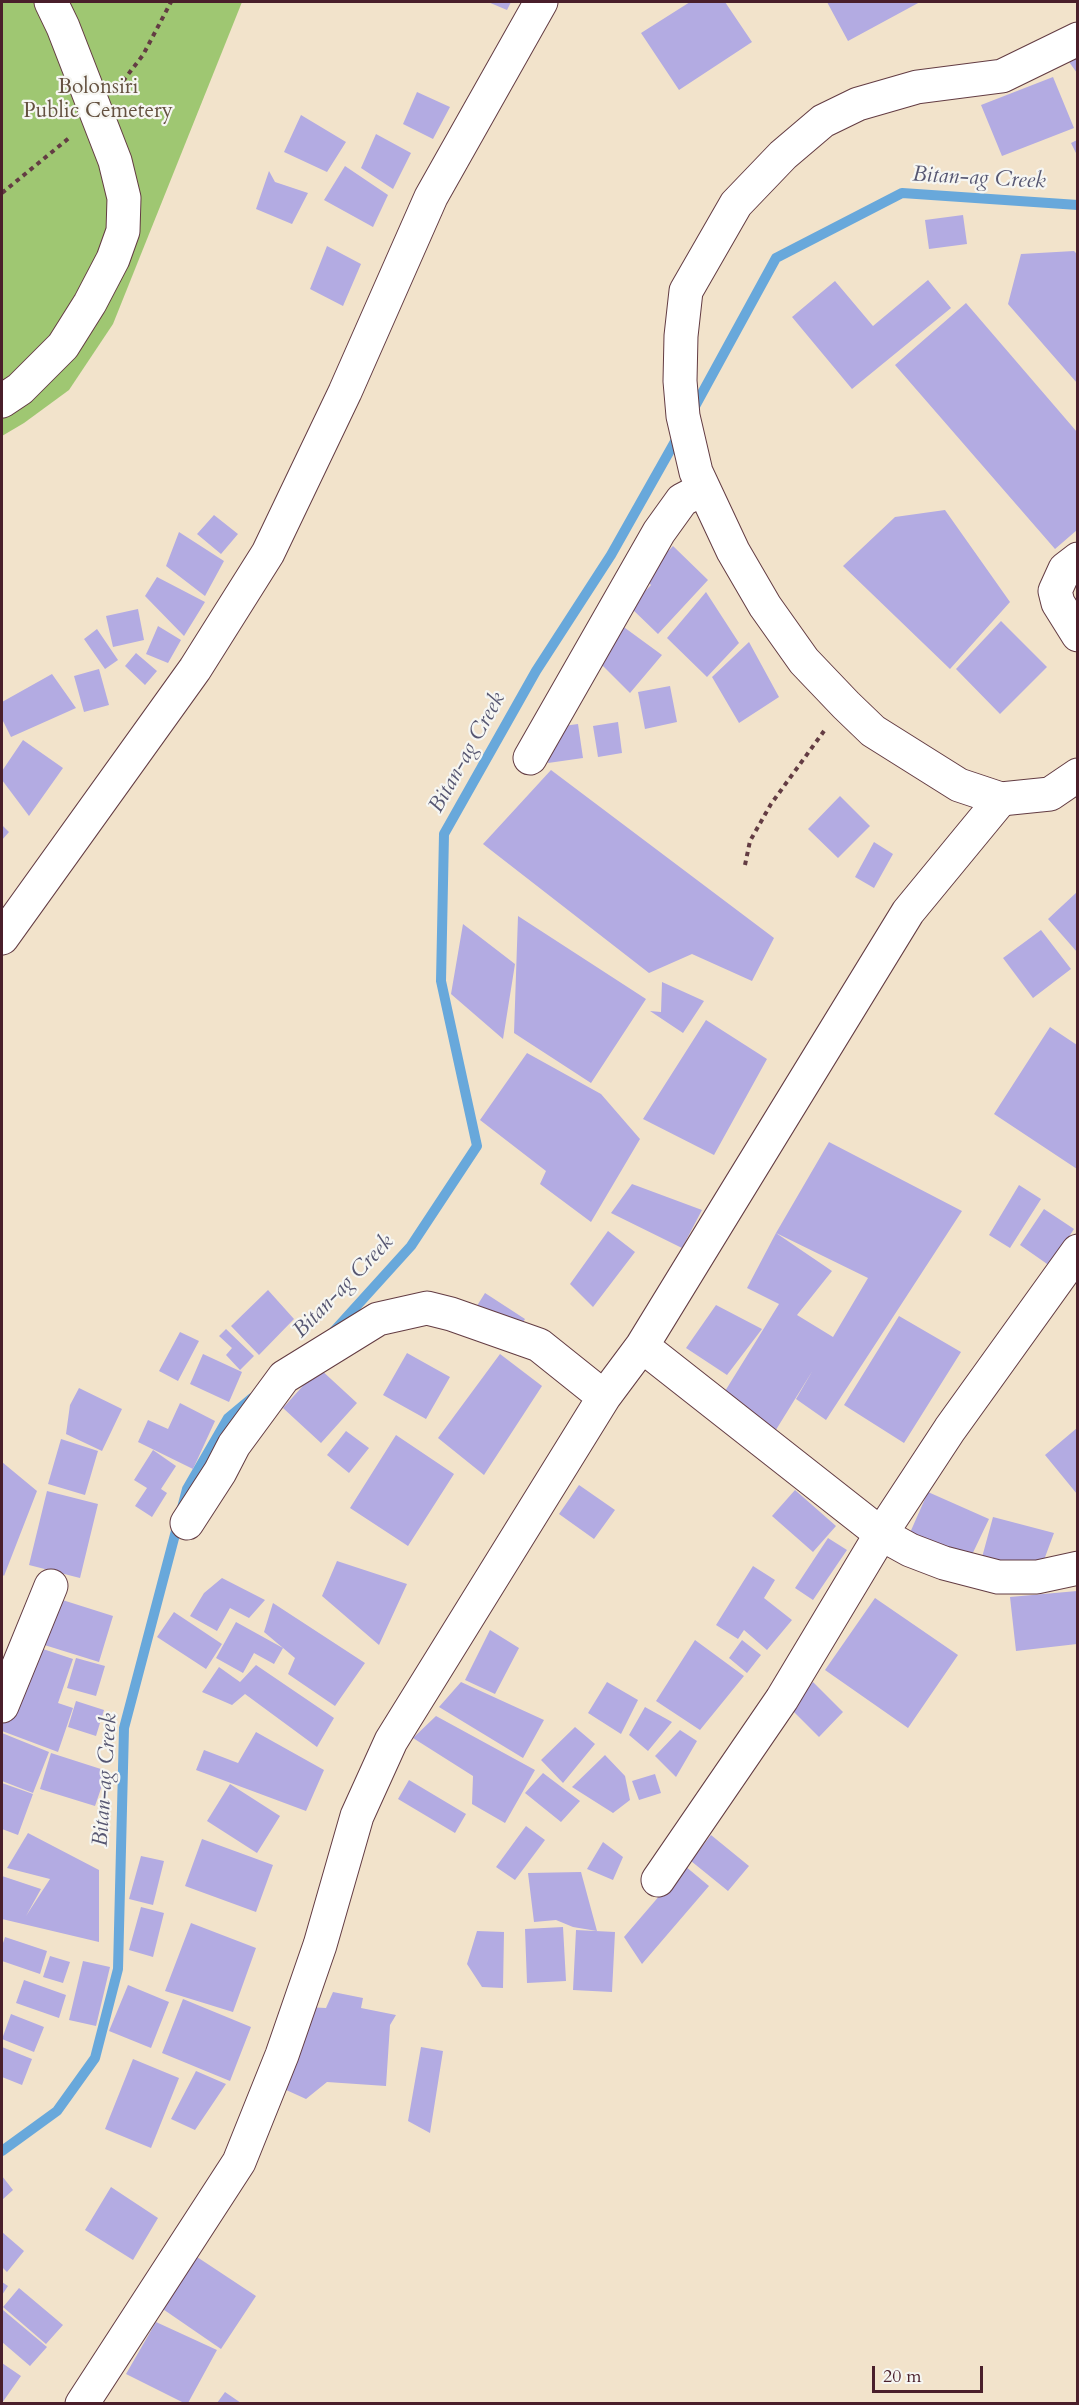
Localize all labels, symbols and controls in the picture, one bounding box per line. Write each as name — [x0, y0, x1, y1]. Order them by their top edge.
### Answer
park label: Bolonsiri Public Cemetery — [23, 75, 173, 125]
water label: Bitan-ag Creek — [912, 162, 1046, 196]
water label: Bitan-ag Creek — [424, 688, 512, 818]
water label: Bitan-ag Creek — [288, 1230, 400, 1344]
water label: Bitan-ag Creek — [88, 1712, 124, 1848]
scale bar — [875, 2354, 986, 2392]
text: 20 m — [883, 2364, 922, 2389]

